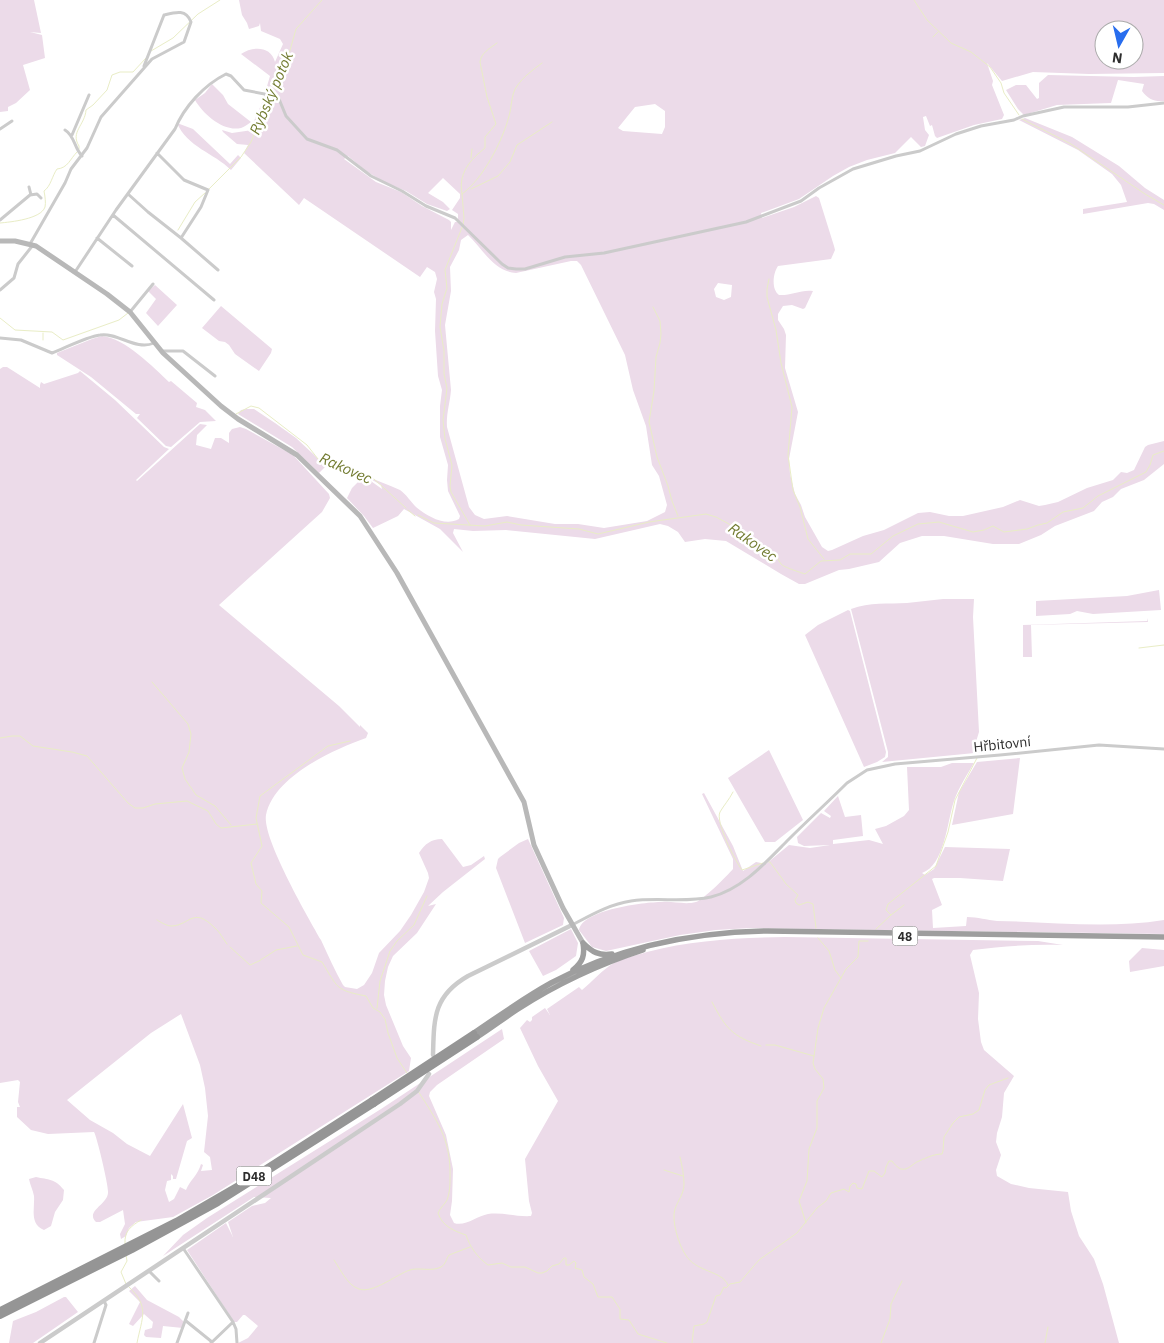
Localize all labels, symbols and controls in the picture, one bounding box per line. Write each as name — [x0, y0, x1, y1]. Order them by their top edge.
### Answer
north arrow — [1094, 20, 1144, 70]
water label: Rybský potok — [245, 48, 297, 137]
text: N — [1111, 48, 1123, 67]
water label: Rakovec — [317, 448, 376, 488]
water label: Rakovec — [725, 518, 782, 566]
street label: Hřbitovní — [972, 732, 1032, 756]
road number: 48 — [892, 926, 918, 946]
road number: D48 — [236, 1166, 272, 1186]

